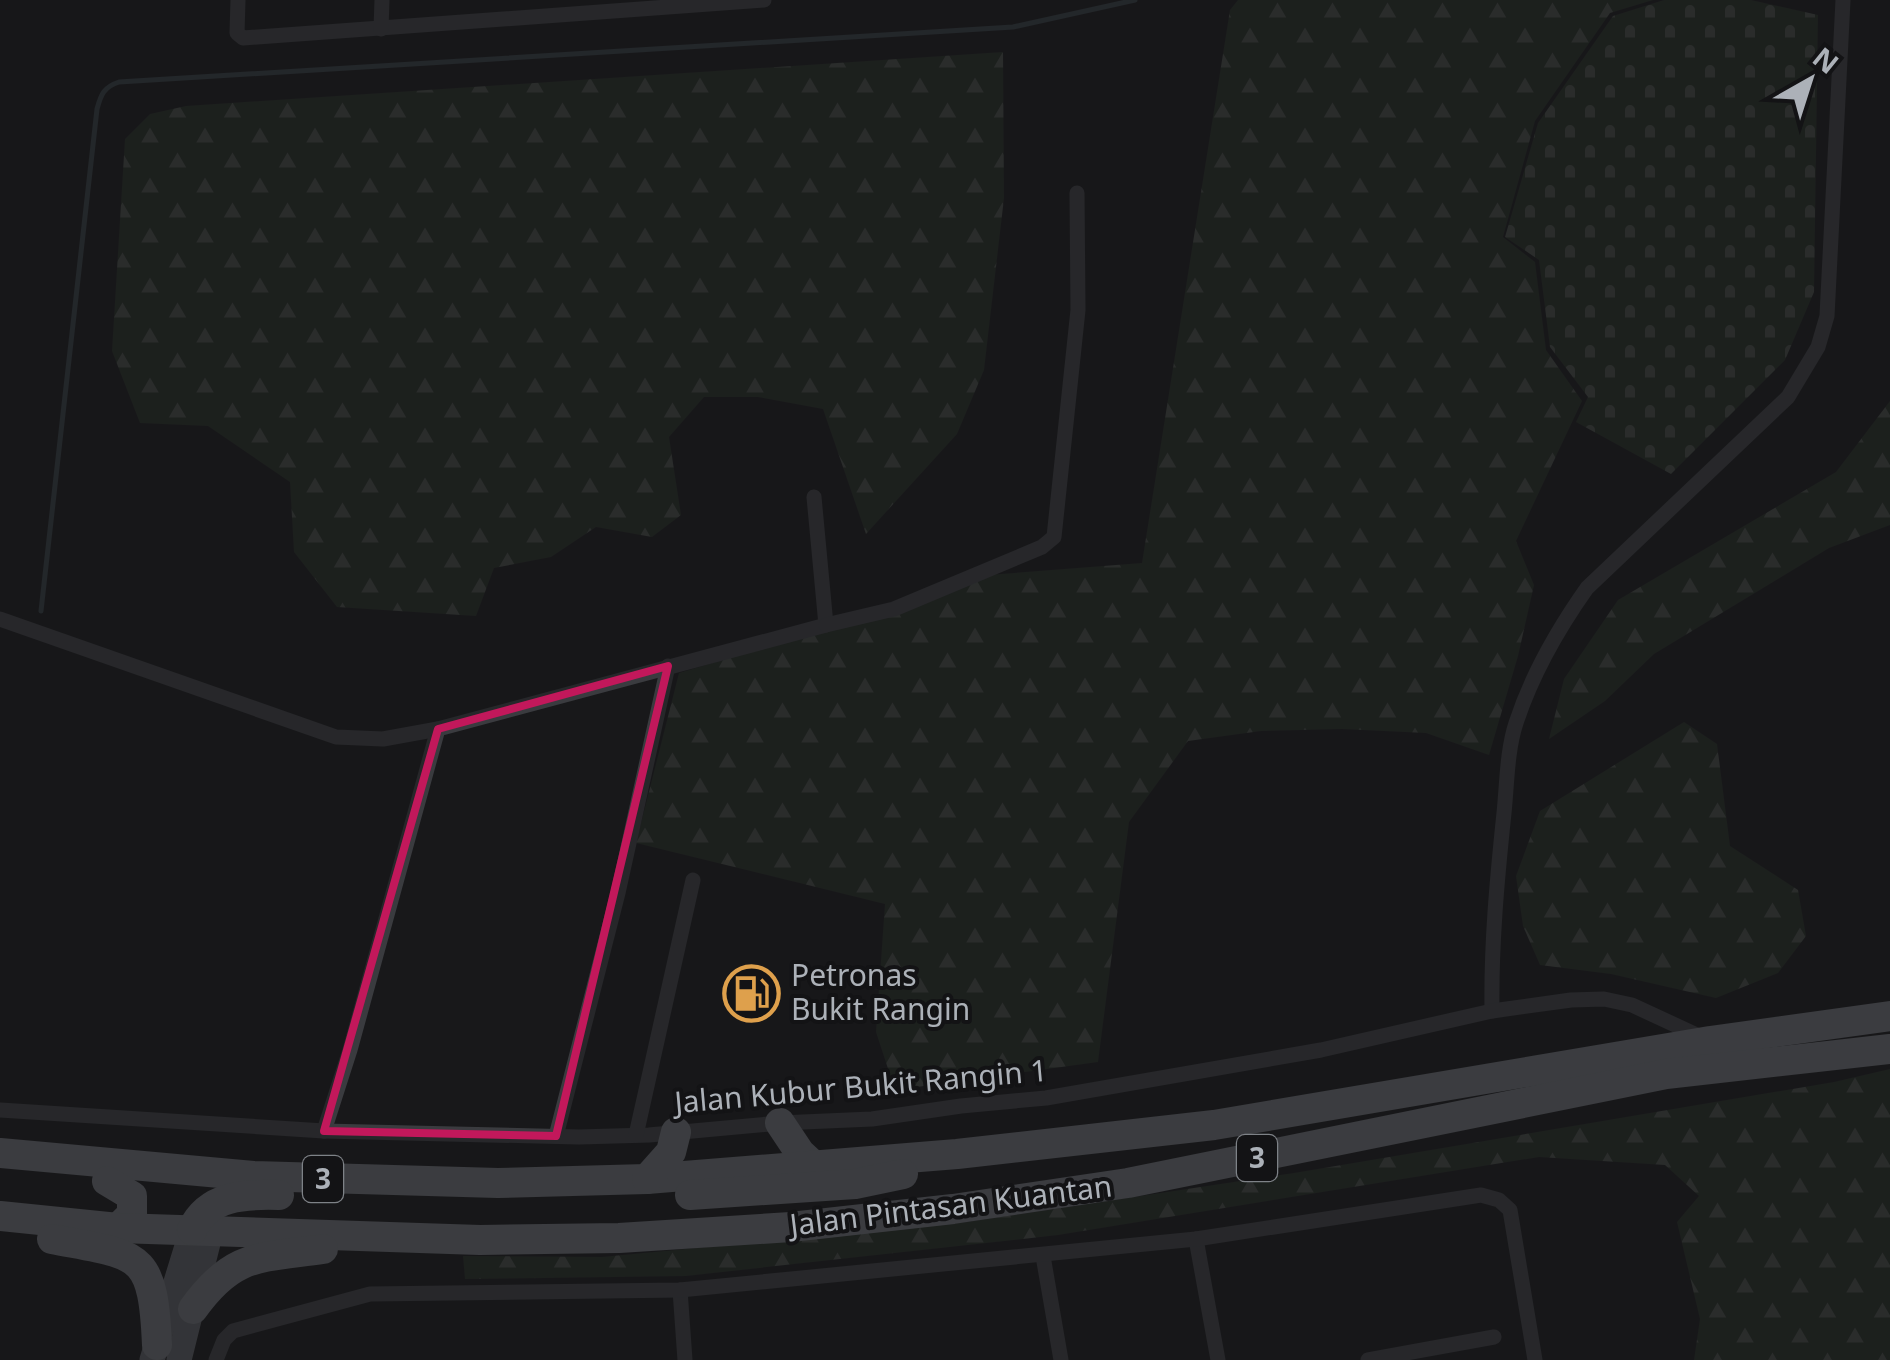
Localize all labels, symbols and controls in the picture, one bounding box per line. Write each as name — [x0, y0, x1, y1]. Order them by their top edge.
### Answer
north arrow — [1760, 30, 1860, 130]
text: N — [1806, 38, 1847, 82]
place label: Petronas Bukit Rangin — [791, 954, 970, 1029]
fuel station icon: Petronas Bukit Rangin — [722, 963, 782, 1023]
street label: Jalan Kubur Bukit Rangin 1 — [670, 1049, 1049, 1123]
road number: 3 — [1237, 1135, 1277, 1181]
road number: 3 — [303, 1156, 343, 1202]
street label: Jalan Pintasan Kuantan — [784, 1164, 1114, 1245]

